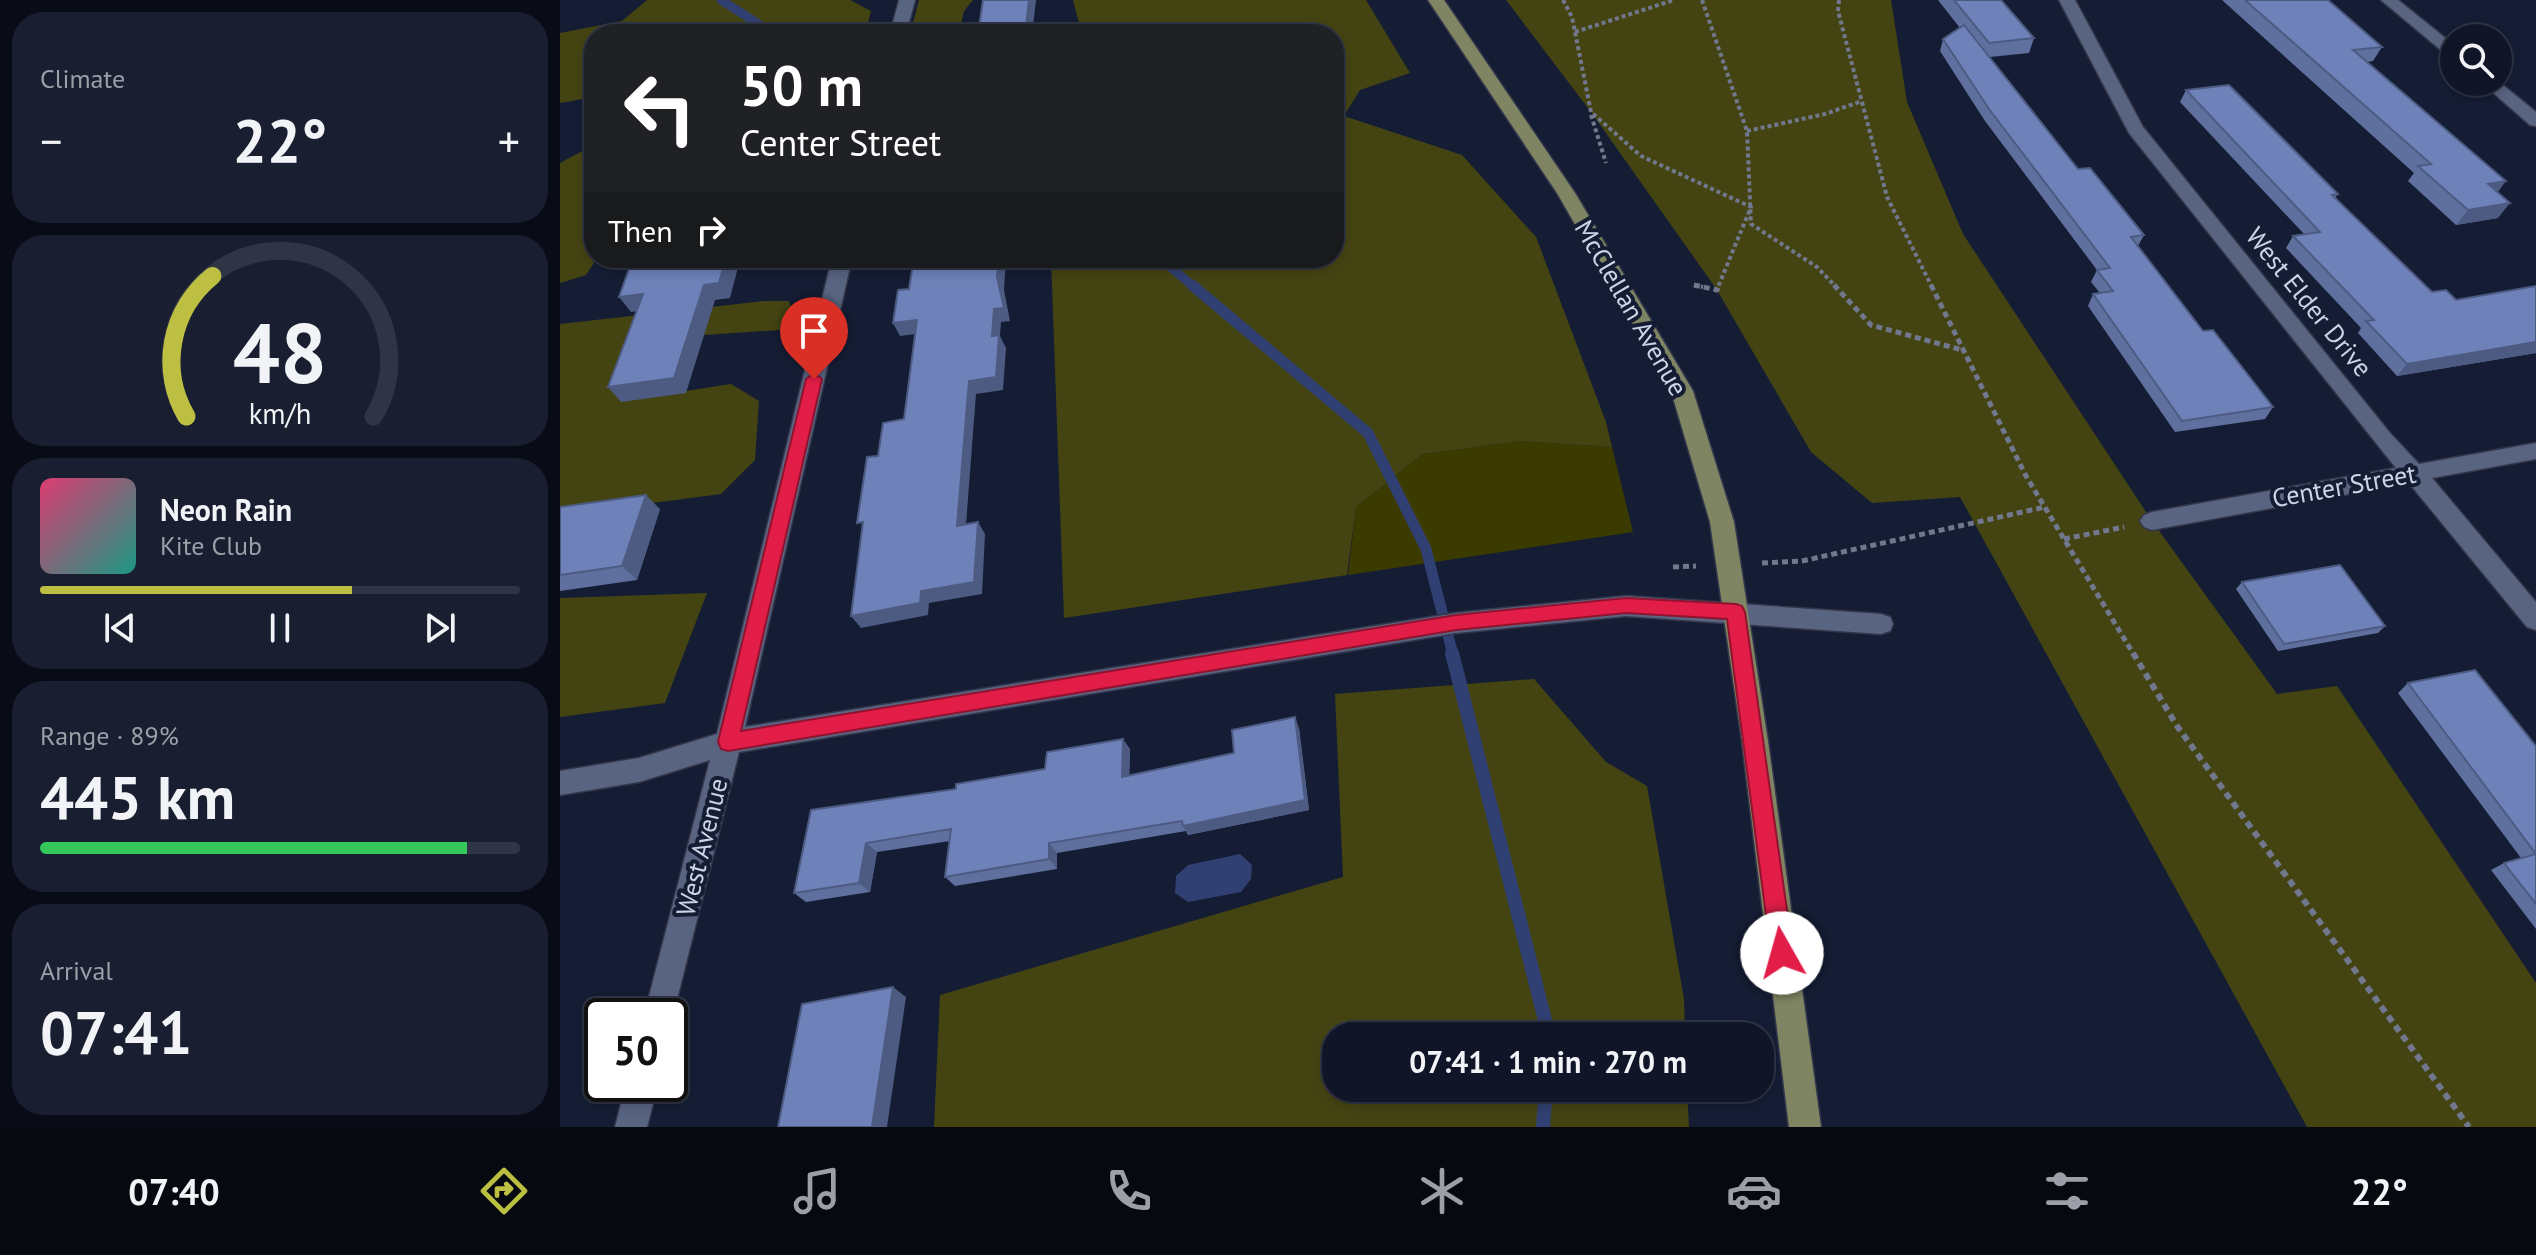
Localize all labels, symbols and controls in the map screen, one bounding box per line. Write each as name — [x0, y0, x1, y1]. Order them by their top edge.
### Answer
map controls — [2440, 24, 2512, 96]
button: search — [2440, 24, 2512, 96]
text: 50 m — [740, 49, 863, 121]
icon: left — [608, 56, 712, 160]
text: Climate — [40, 62, 125, 95]
text: 22° — [233, 101, 327, 179]
text: − — [40, 112, 62, 169]
text: + — [498, 112, 520, 169]
text: Center Street — [740, 119, 941, 166]
icon: right — [689, 208, 733, 252]
text: Then — [608, 211, 673, 250]
street label: McClellan Avenue — [1568, 214, 1695, 402]
street label: West Elder Drive — [2239, 220, 2380, 383]
text: 48 — [233, 297, 327, 405]
pin — [780, 297, 848, 379]
icon: arrive — [792, 309, 836, 353]
text: km/h — [249, 395, 311, 432]
street label: Center Street — [2270, 457, 2418, 514]
text: Neon Rain — [160, 490, 292, 529]
text: Kite Club — [160, 529, 262, 562]
icon: previous — [98, 606, 142, 650]
icon: pause — [258, 606, 302, 650]
icon: next — [418, 606, 462, 650]
text: Range · 89% — [40, 719, 179, 752]
text: 445 km — [40, 758, 235, 836]
street label: West Avenue — [668, 775, 735, 919]
position arrow — [1740, 911, 1824, 995]
text: Arrival — [40, 954, 113, 987]
text: 07:41 — [40, 993, 192, 1071]
speed limit sign: 50 — [584, 998, 688, 1102]
text: 07:41 · 1 min · 270 m — [1409, 1042, 1687, 1081]
icon: directions — [476, 1163, 532, 1219]
icon: music — [789, 1163, 845, 1219]
icon: phone — [1101, 1163, 1157, 1219]
icon: climate — [1414, 1163, 1470, 1219]
icon: car — [1726, 1163, 1782, 1219]
icon: filters — [2039, 1163, 2095, 1219]
text: 07:40 — [128, 1168, 220, 1215]
text: 22° — [2351, 1168, 2408, 1215]

